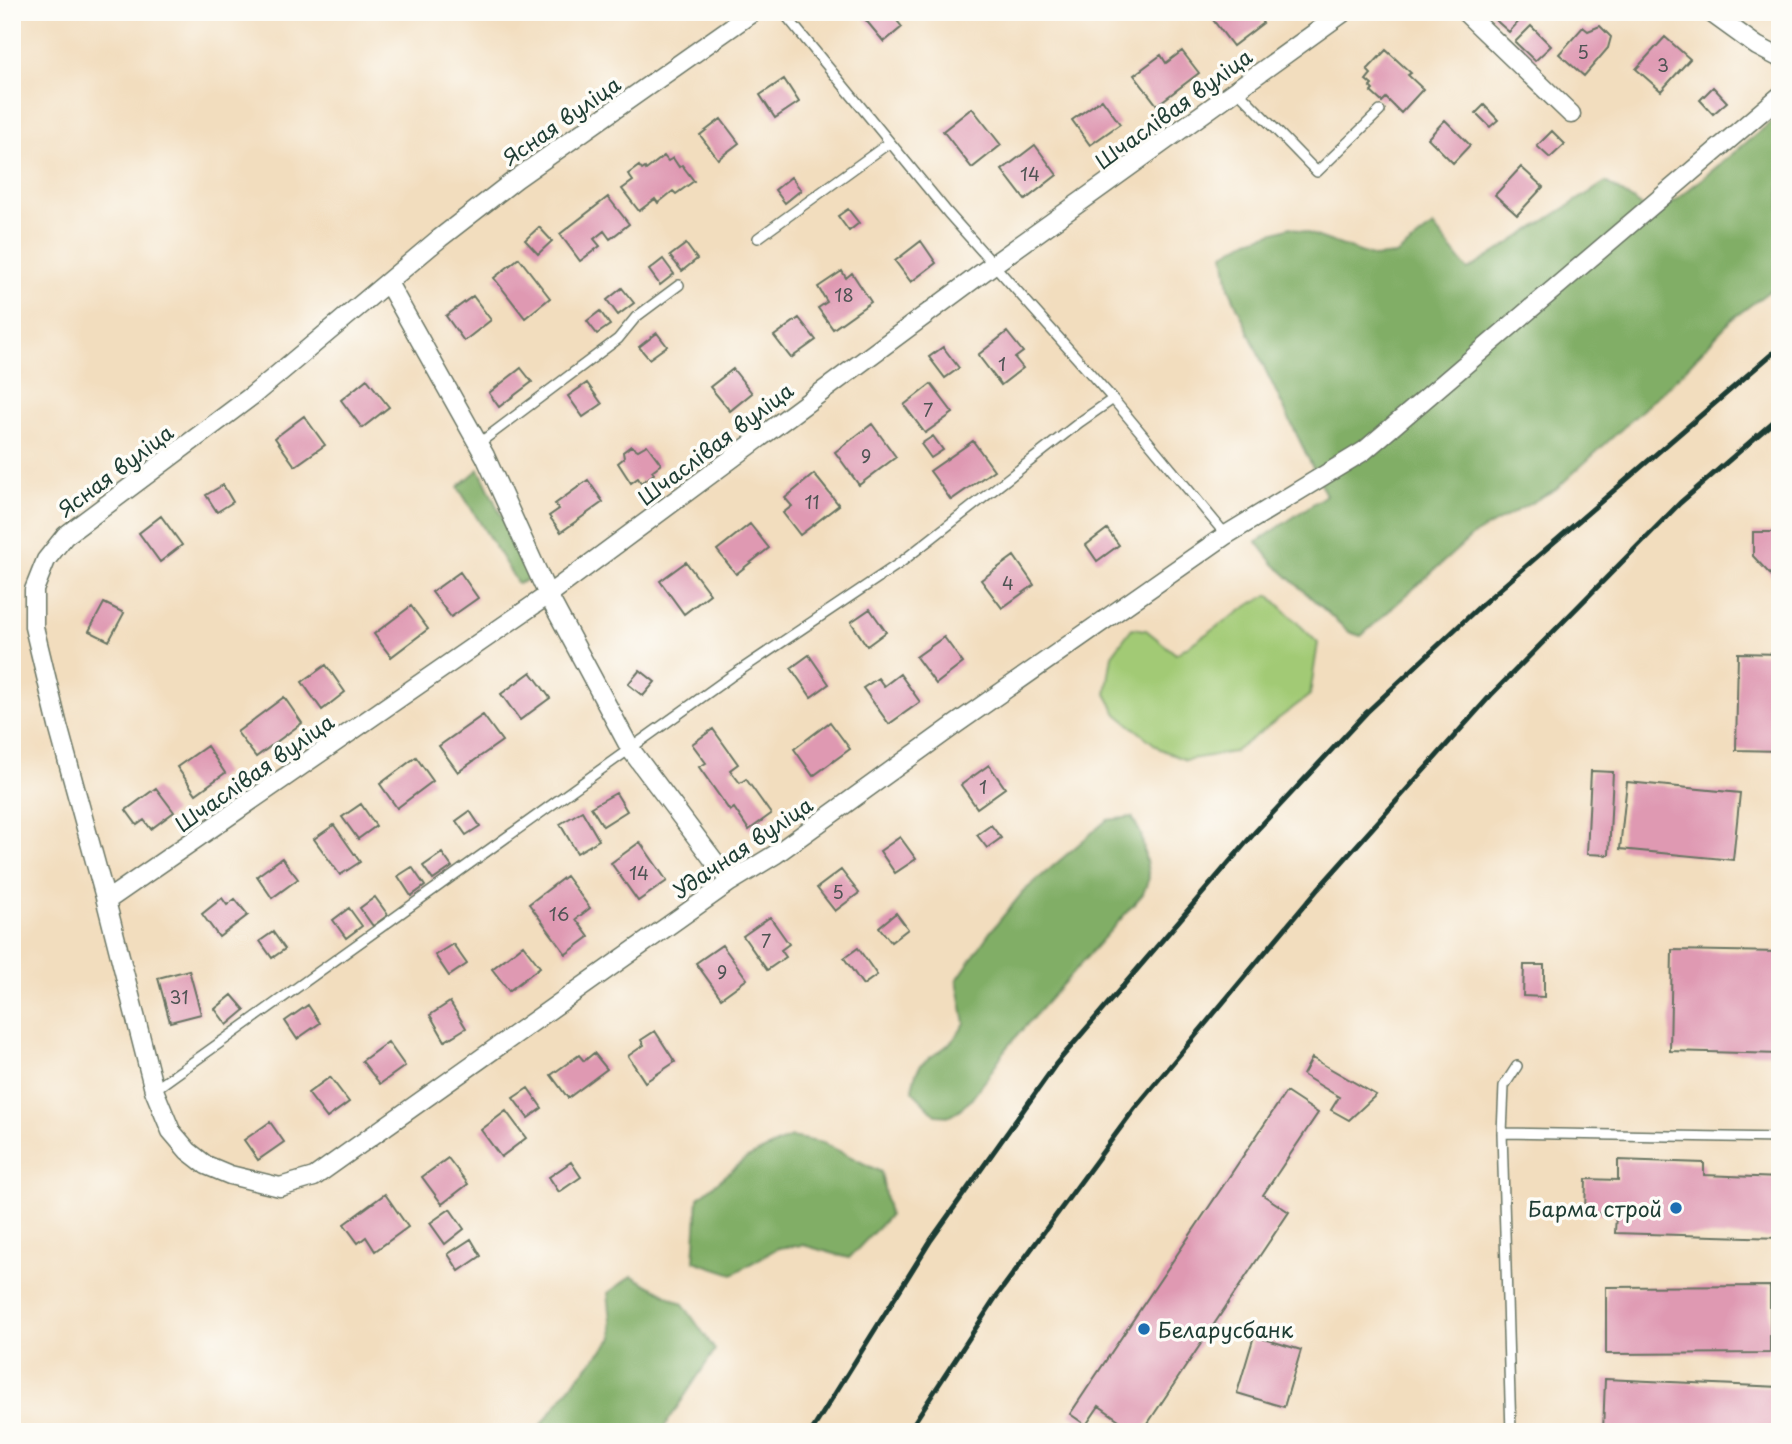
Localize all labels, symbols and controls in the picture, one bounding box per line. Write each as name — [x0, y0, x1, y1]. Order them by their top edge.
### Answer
house number: 5 — [1577, 38, 1589, 65]
street label: Шчаслівая вуліца — [1088, 40, 1258, 176]
house number: 3 — [1657, 51, 1669, 78]
street label: Ясная вуліца — [495, 67, 627, 173]
house number: 14 — [1020, 160, 1040, 187]
house number: 18 — [834, 281, 854, 308]
house number: 1 — [998, 350, 1006, 377]
street label: Шчаслівая вуліца — [630, 374, 800, 512]
house number: 7 — [923, 396, 933, 423]
street label: Ясная вуліца — [50, 416, 180, 524]
house number: 9 — [861, 442, 871, 469]
house number: 11 — [804, 488, 820, 515]
house number: 4 — [1002, 569, 1014, 596]
street label: Шчаслівая вуліца — [168, 705, 340, 839]
house number: 1 — [979, 773, 987, 800]
street label: Удачная вуліца — [665, 788, 819, 906]
house number: 14 — [629, 859, 649, 886]
house number: 5 — [832, 878, 844, 905]
house number: 16 — [549, 900, 569, 927]
house number: 7 — [761, 927, 771, 954]
house number: 9 — [717, 958, 727, 985]
house number: 31 — [170, 983, 188, 1010]
place label: Барма строй — [1528, 1192, 1662, 1224]
marker: Барма строй — [1668, 1200, 1684, 1216]
place label: Беларусбанк — [1158, 1313, 1294, 1345]
marker: Беларусбанк — [1136, 1321, 1152, 1337]

